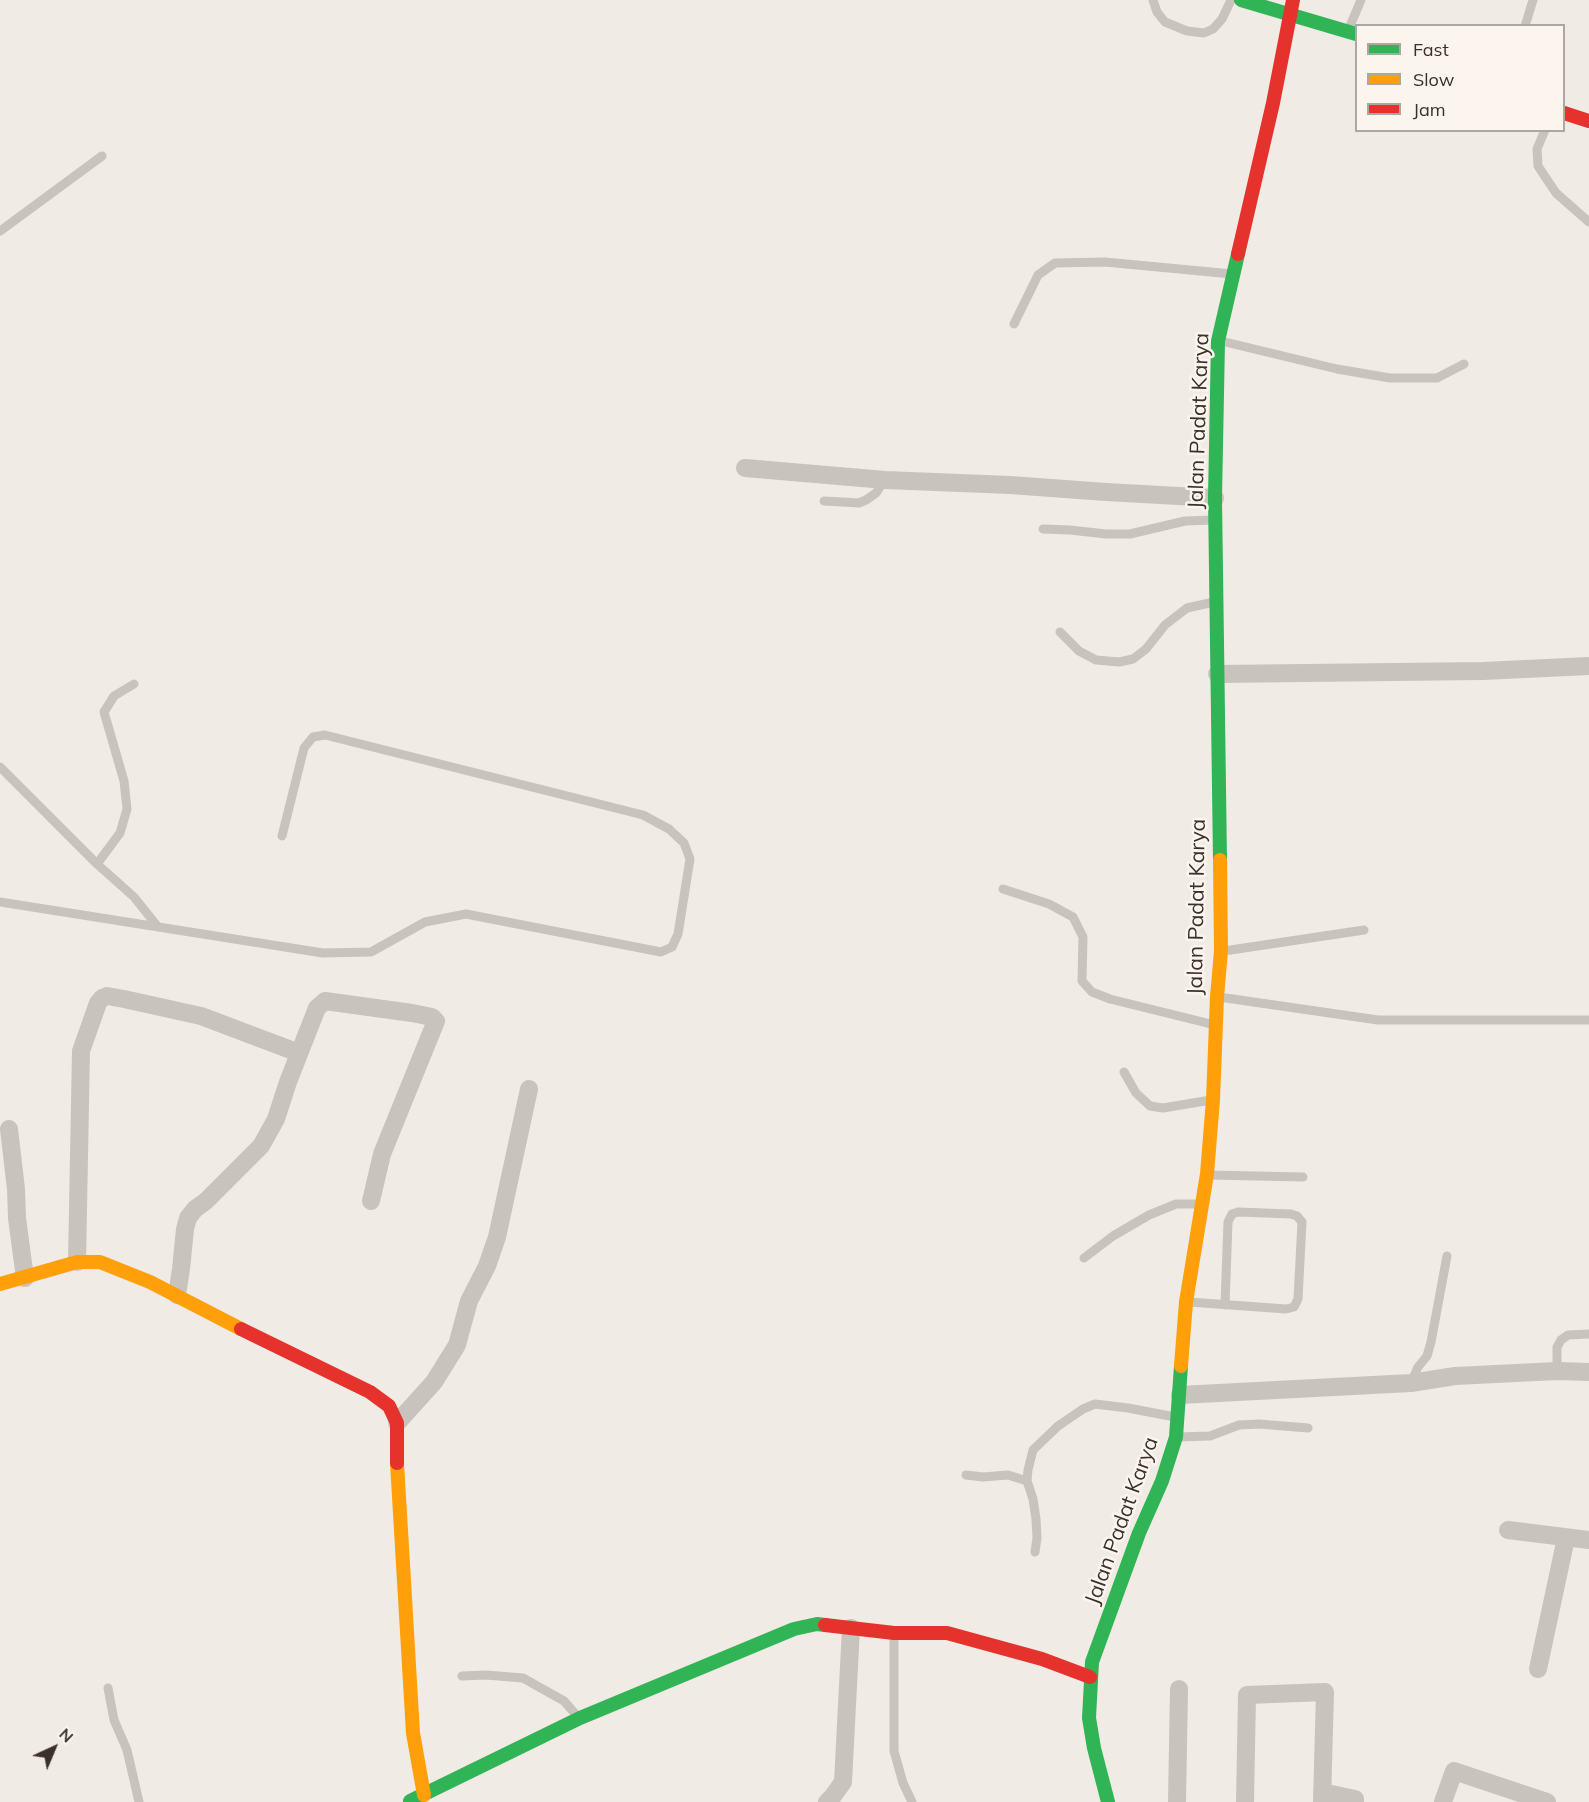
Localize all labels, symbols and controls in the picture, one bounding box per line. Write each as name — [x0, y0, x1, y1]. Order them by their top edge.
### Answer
legend — [1355, 24, 1565, 132]
text: Fast — [1413, 38, 1449, 61]
text: Slow — [1413, 68, 1454, 91]
text: Jam — [1413, 98, 1446, 121]
street label: Jalan Padat Karya — [1183, 332, 1215, 510]
street label: Jalan Padat Karya — [1183, 819, 1211, 995]
street label: Jalan Padat Karya — [1080, 1434, 1164, 1608]
north arrow — [24, 1718, 84, 1778]
text: N — [55, 1724, 78, 1746]

